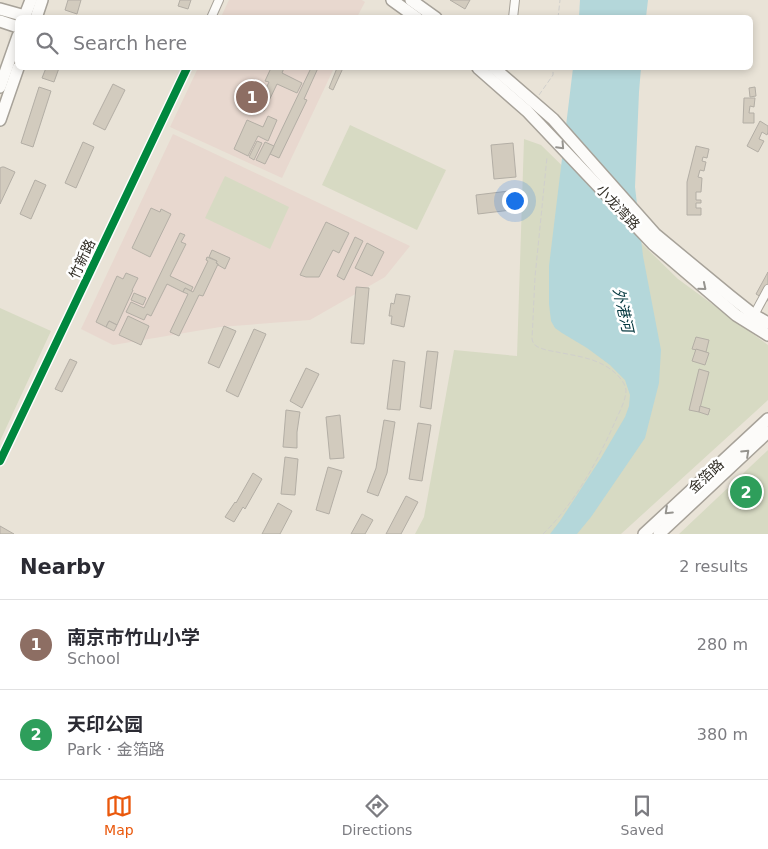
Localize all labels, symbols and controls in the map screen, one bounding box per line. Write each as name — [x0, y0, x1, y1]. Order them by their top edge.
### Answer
search box — [15, 15, 753, 70]
icon: search — [33, 29, 61, 57]
text: Search here — [73, 32, 187, 54]
pin: 1 — [236, 78, 268, 116]
one-way arrow — [555, 141, 564, 150]
street label: 小龙湾路 — [593, 181, 643, 233]
your location — [502, 188, 528, 214]
street label: 竹新路 — [66, 237, 98, 281]
one-way arrow — [697, 281, 706, 289]
water label: 外港河 — [609, 286, 638, 337]
one-way arrow — [740, 450, 749, 459]
street label: 金箔路 — [685, 456, 727, 496]
pin: 2 — [730, 473, 762, 511]
one-way arrow — [665, 505, 674, 514]
text: Nearby — [20, 555, 105, 579]
text: 2 results — [679, 557, 748, 576]
text: 南京市竹山小学 — [67, 626, 200, 648]
text: 1 — [30, 635, 42, 654]
text: 280 m — [697, 635, 748, 654]
text: School — [67, 649, 120, 668]
text: 天印公园 — [67, 713, 143, 735]
text: 2 — [30, 725, 42, 744]
text: 380 m — [697, 725, 748, 744]
text: Park · 金箔路 — [67, 740, 165, 759]
tab: Map — [104, 792, 134, 838]
tab: Directions — [342, 792, 412, 838]
tab: Saved — [621, 792, 664, 838]

